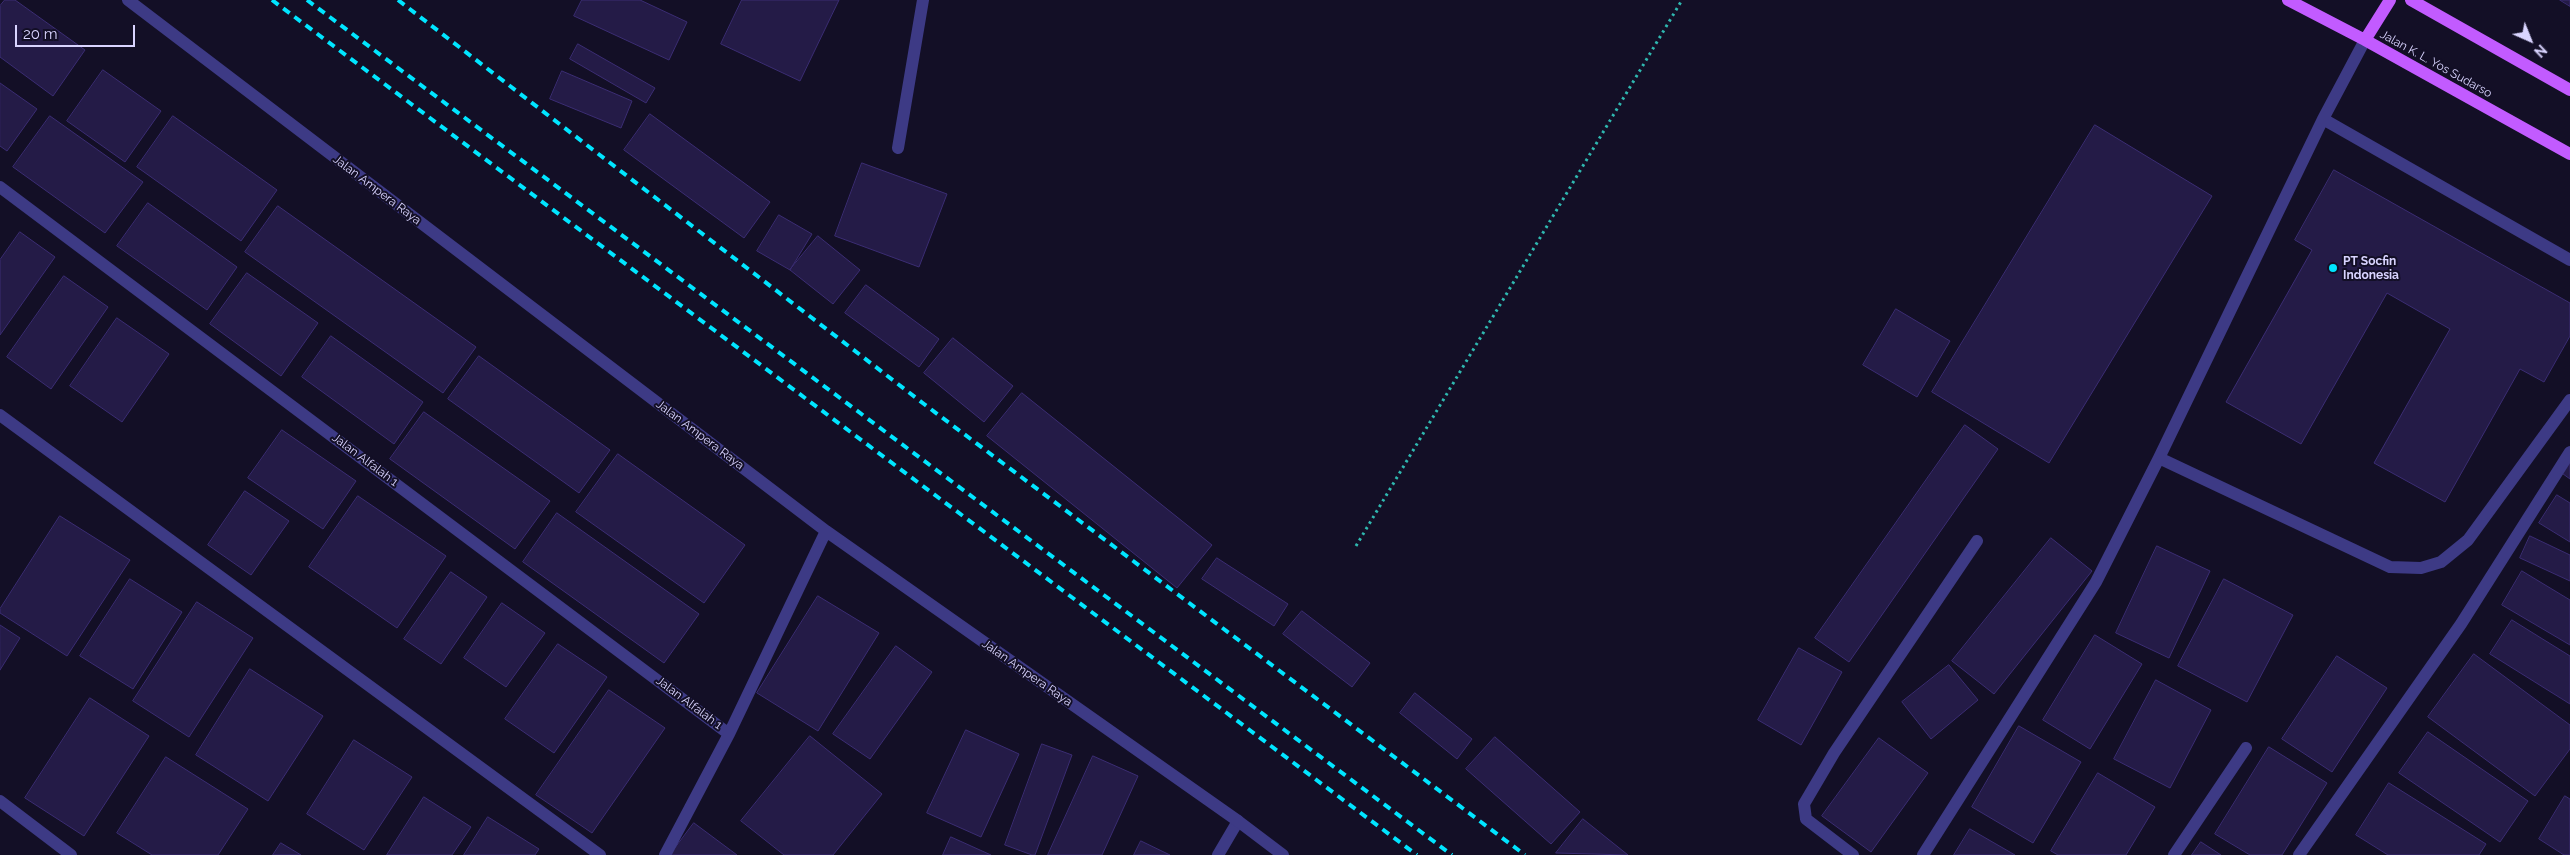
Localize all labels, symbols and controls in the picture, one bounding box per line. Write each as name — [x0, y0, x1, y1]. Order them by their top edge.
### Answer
scale bar — [18, 15, 138, 47]
north arrow — [2505, 15, 2555, 65]
text: 20 m — [23, 25, 58, 43]
street label: Jalan K. L. Yos Sudarso — [2378, 27, 2494, 101]
text: N — [2531, 41, 2550, 60]
street label: Jalan Ampera Raya — [330, 152, 424, 228]
place label: PT Socfin Indonesia — [2343, 254, 2399, 282]
marker: PT Socfin Indonesia — [2327, 262, 2339, 274]
street label: Jalan Ampera Raya — [653, 397, 747, 473]
street label: Jalan Alfalah 1 — [329, 431, 401, 489]
street label: Jalan Ampera Raya — [979, 637, 1075, 709]
street label: Jalan Alfalah 1 — [653, 674, 725, 732]

